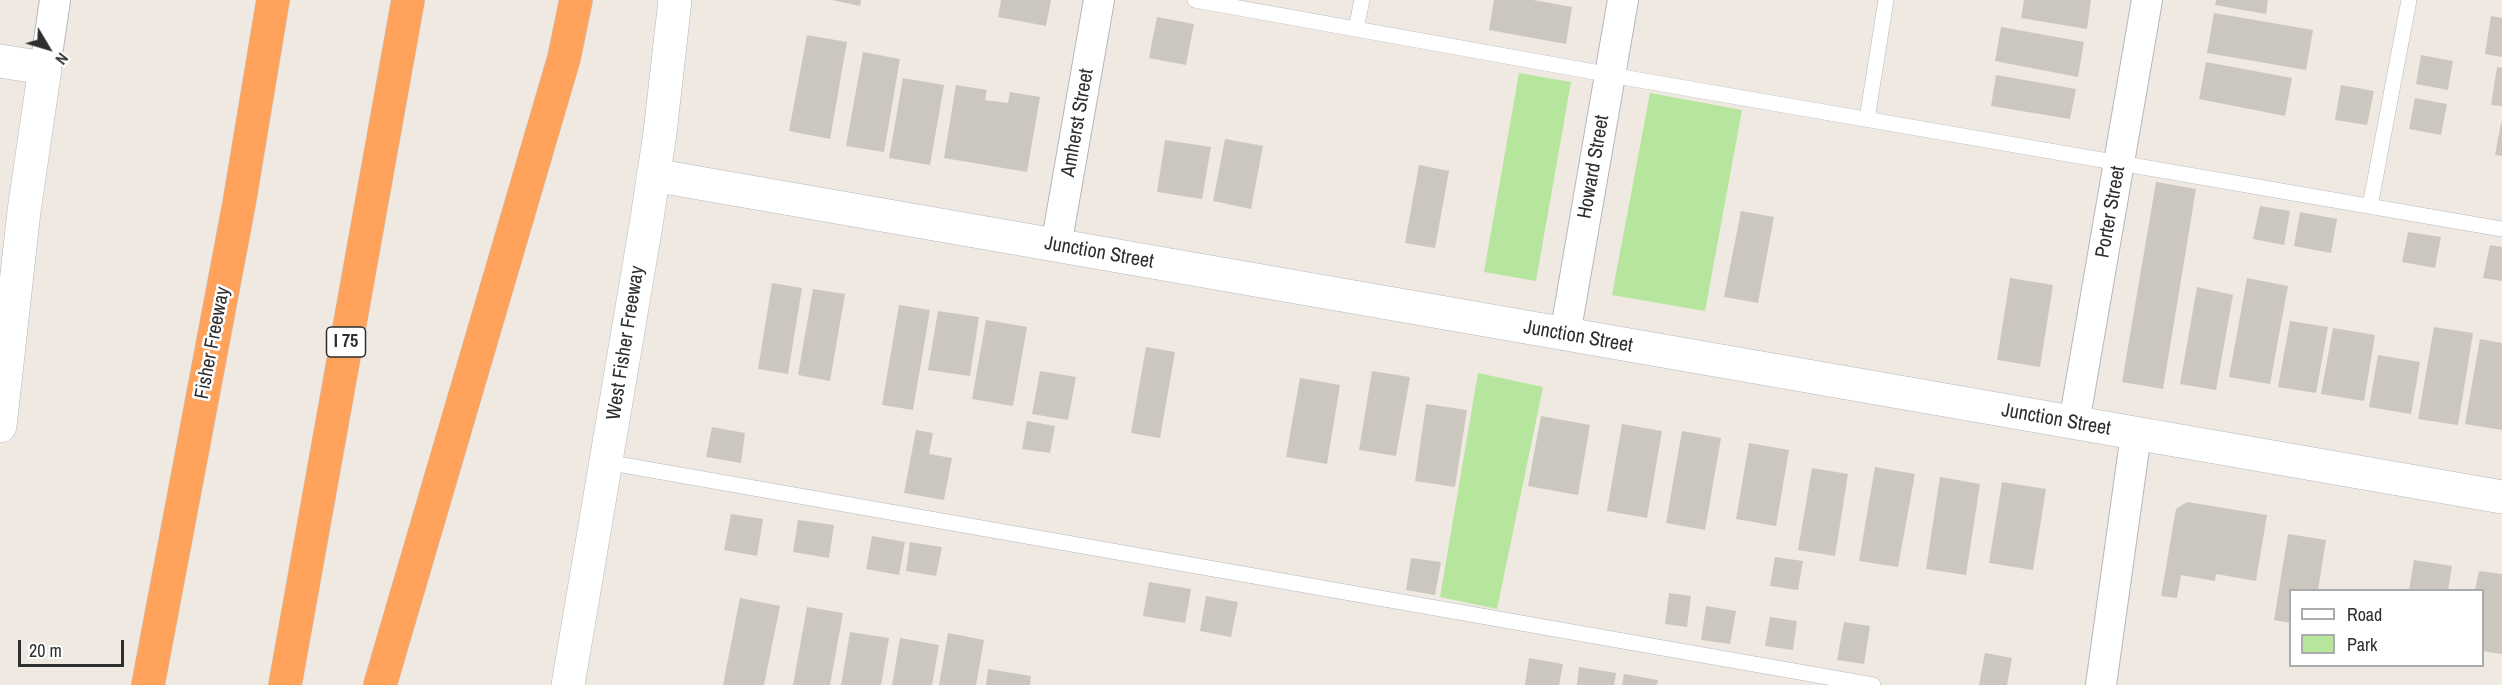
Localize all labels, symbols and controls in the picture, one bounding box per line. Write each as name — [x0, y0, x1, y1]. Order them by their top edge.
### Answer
north arrow — [18, 18, 78, 78]
text: N — [51, 49, 74, 70]
street label: Amherst Street — [1057, 67, 1099, 179]
street label: Howard Street — [1573, 113, 1615, 221]
street label: Porter Street — [2091, 164, 2131, 260]
street label: Junction Street — [1043, 232, 1155, 274]
street label: West Fisher Freeway — [602, 264, 650, 422]
street label: Fisher Freeway — [190, 285, 236, 401]
street label: Junction Street — [1522, 316, 1634, 358]
road number: I 75 — [326, 327, 366, 357]
street label: Junction Street — [2000, 399, 2112, 441]
legend — [2289, 589, 2484, 667]
text: Road — [2347, 602, 2382, 627]
scale bar — [21, 628, 128, 666]
text: Park — [2347, 632, 2377, 657]
text: 20 m — [29, 638, 62, 663]

